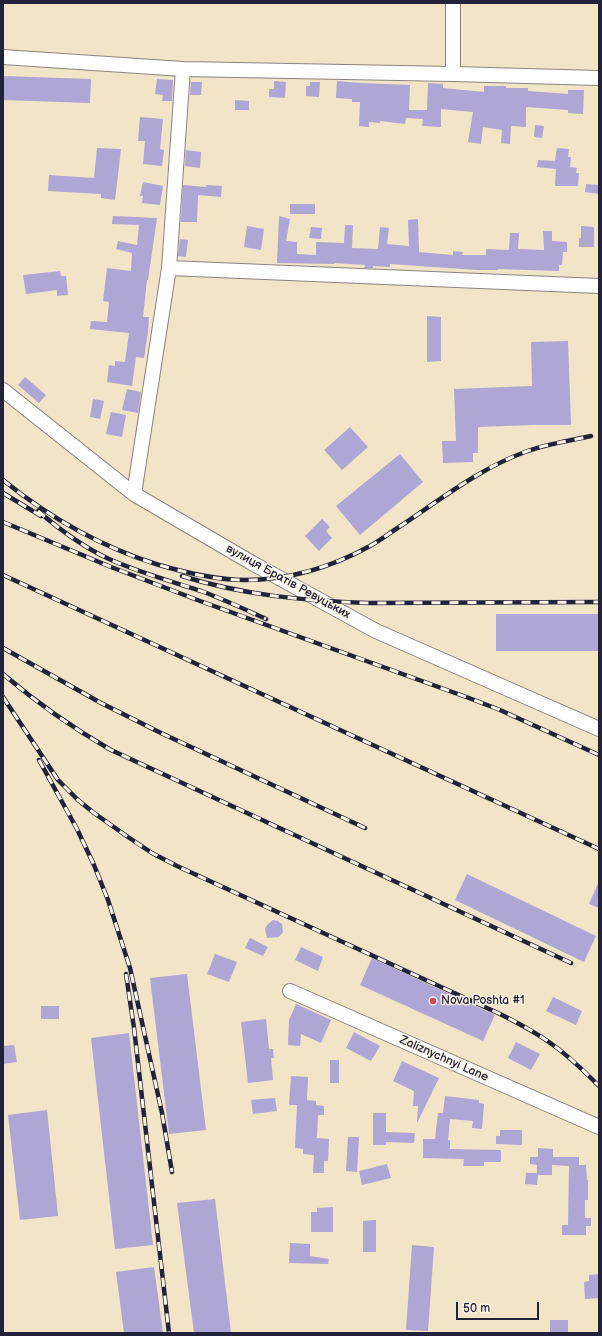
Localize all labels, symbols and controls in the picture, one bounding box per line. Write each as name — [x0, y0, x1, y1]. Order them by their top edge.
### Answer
street label: вулиця Братів Ревуцьких — [223, 542, 353, 622]
place label: Nova Poshta #1 — [441, 994, 525, 1008]
marker: Nova Poshta #1 — [428, 996, 438, 1006]
street label: Zaliznychnyi Lane — [397, 1033, 491, 1085]
scale bar — [458, 1294, 541, 1320]
text: 50 m — [463, 1301, 490, 1316]

